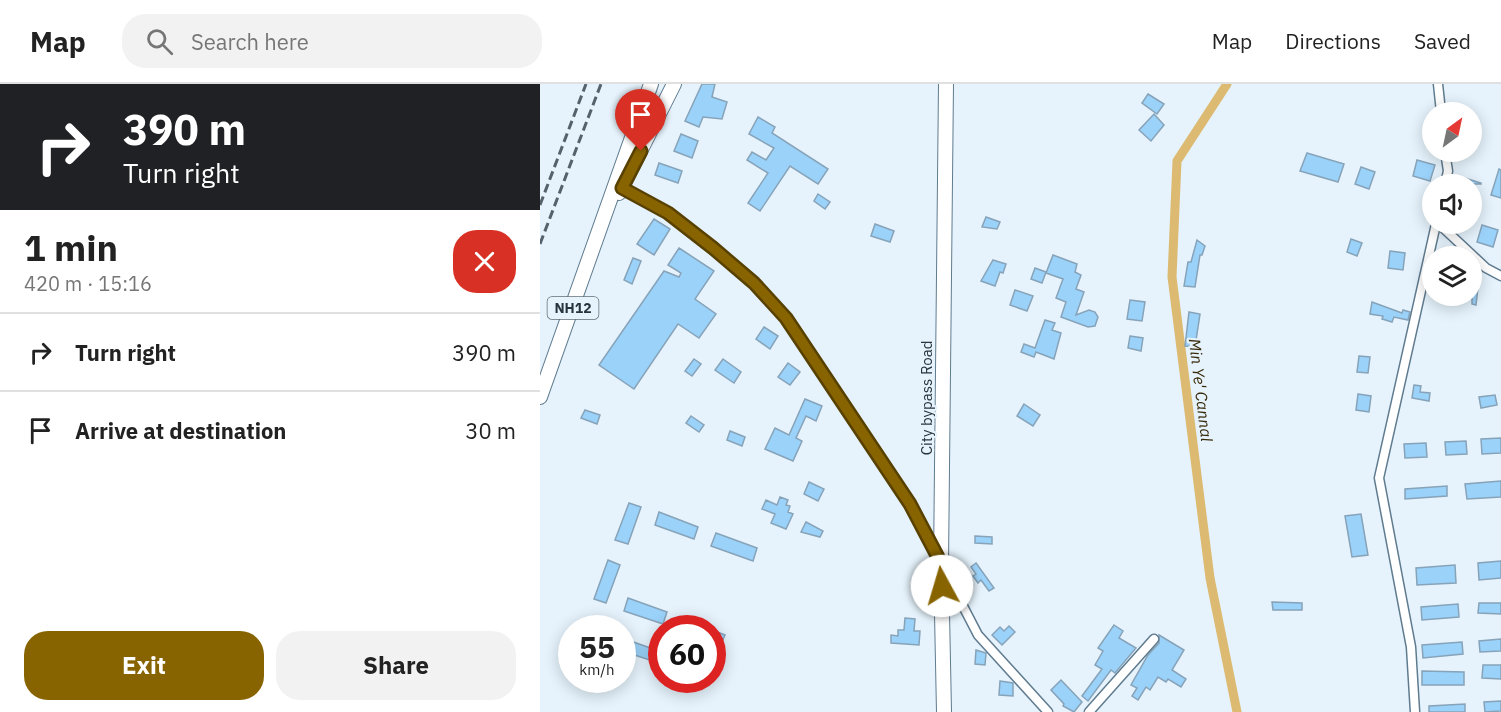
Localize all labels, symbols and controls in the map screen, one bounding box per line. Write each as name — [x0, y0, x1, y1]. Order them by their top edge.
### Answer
search box — [122, 14, 542, 68]
text: Map — [30, 23, 86, 60]
icon: search — [143, 25, 176, 58]
text: Search here — [191, 27, 309, 56]
text: Map — [1212, 27, 1252, 55]
text: Directions — [1285, 27, 1381, 55]
text: Saved — [1414, 27, 1471, 55]
pin — [615, 89, 666, 151]
icon: arrive — [624, 98, 657, 131]
text: 390 m — [123, 102, 246, 157]
north arrow — [1422, 102, 1482, 162]
map controls — [1422, 102, 1482, 306]
icon: right — [24, 108, 102, 186]
text: Turn right — [123, 155, 240, 190]
button: sound — [1422, 174, 1482, 234]
text: 1 min — [24, 224, 118, 271]
button: close — [453, 230, 516, 293]
button: layers — [1422, 246, 1482, 306]
text: 420 m · 15:16 — [24, 270, 152, 297]
road number: NH12 — [548, 297, 598, 319]
icon: right — [24, 336, 57, 369]
water label: Min Ye' Cannal — [1185, 337, 1217, 444]
text: Turn right — [75, 338, 176, 367]
text: 390 m — [452, 338, 516, 367]
street label: City bypass Road — [917, 341, 936, 455]
icon: arrive — [24, 414, 57, 447]
text: Arrive at destination — [75, 416, 286, 445]
text: 30 m — [465, 416, 516, 445]
position arrow — [910, 554, 974, 618]
speed limit sign: 60 — [648, 615, 726, 693]
text: 55 — [579, 627, 615, 666]
button: Exit — [24, 631, 264, 700]
button: Share — [276, 631, 516, 700]
text: km/h — [579, 660, 615, 679]

